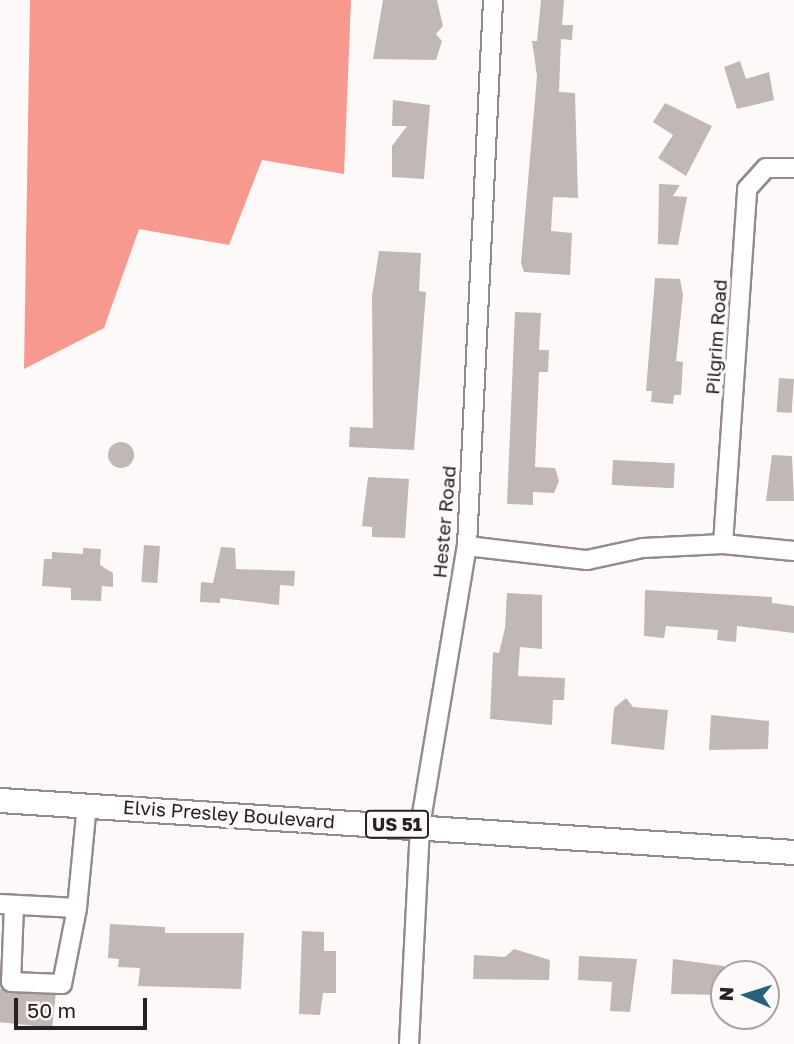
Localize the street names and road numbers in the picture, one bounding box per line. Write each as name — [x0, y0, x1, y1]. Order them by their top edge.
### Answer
street label: Pilgrim Road — [701, 278, 731, 396]
street label: Hester Road — [428, 465, 460, 579]
street label: Elvis Presley Boulevard — [122, 795, 336, 833]
road number: US 51 — [364, 810, 430, 838]

